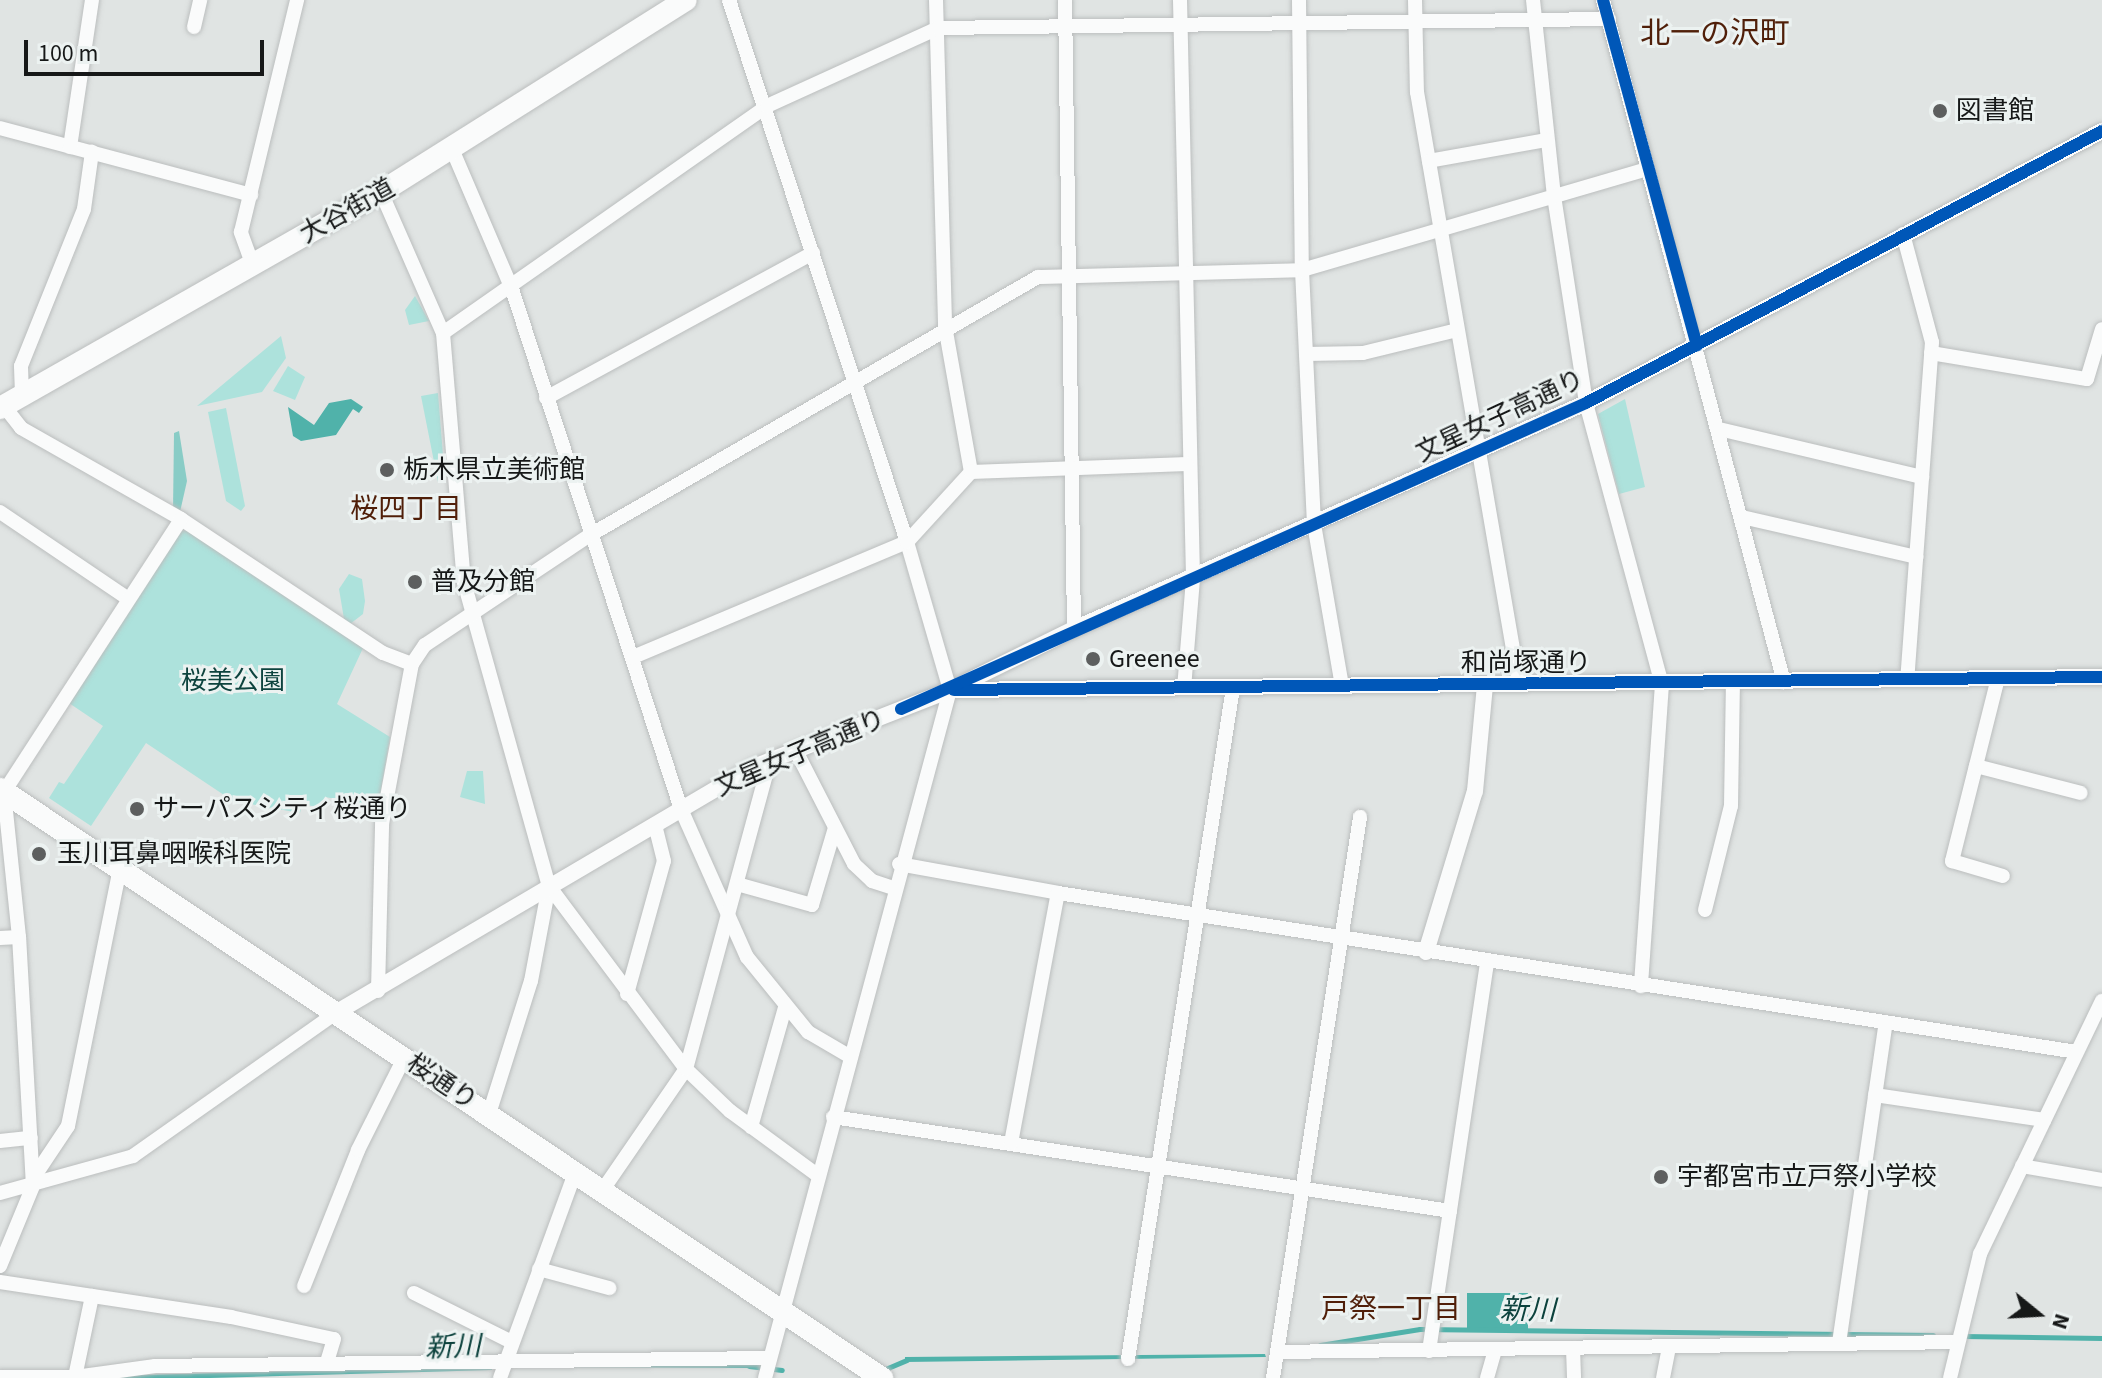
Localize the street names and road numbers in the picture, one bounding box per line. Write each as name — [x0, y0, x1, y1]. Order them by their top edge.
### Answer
street label: 大谷街道 — [294, 172, 400, 250]
street label: 文星女子高通り — [1411, 363, 1589, 469]
street label: 和尚塚通り — [1461, 647, 1591, 679]
street label: 文星女子高通り — [710, 703, 890, 803]
street label: 桜通り — [401, 1047, 483, 1117]

